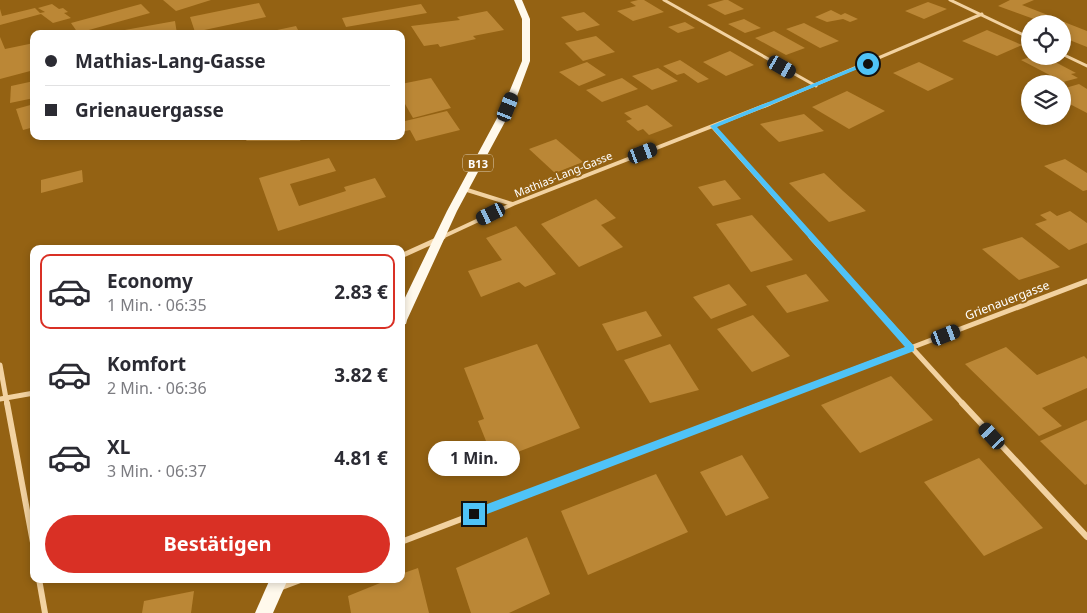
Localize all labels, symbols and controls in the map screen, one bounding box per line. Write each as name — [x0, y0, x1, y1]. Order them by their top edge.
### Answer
map controls — [1021, 15, 1071, 125]
button: locate — [1021, 15, 1071, 65]
text: Mathias-Lang-Gasse — [75, 48, 266, 74]
car — [765, 53, 798, 81]
route start — [857, 53, 879, 75]
button: layers — [1021, 75, 1071, 125]
car — [495, 90, 520, 124]
text: Grienauergasse — [75, 97, 224, 123]
car — [626, 141, 659, 165]
street label: Mathias-Lang-Gasse — [512, 147, 614, 201]
road number: B13 — [463, 154, 493, 172]
car — [474, 201, 507, 227]
text: Economy — [107, 268, 193, 294]
icon: car — [47, 269, 92, 314]
street label: Grienauergasse — [962, 276, 1052, 324]
text: 2.83 € — [334, 279, 388, 305]
text: 1 Min. · 06:35 — [107, 294, 207, 316]
car — [929, 323, 962, 347]
text: Komfort — [107, 351, 186, 377]
icon: car — [47, 352, 92, 397]
text: 3.82 € — [334, 362, 388, 388]
text: 2 Min. · 06:36 — [107, 377, 207, 399]
car — [976, 420, 1007, 452]
text: XL — [107, 434, 130, 460]
icon: car — [47, 435, 92, 480]
callout: 1 Min. — [428, 442, 520, 476]
text: 4.81 € — [334, 445, 388, 471]
text: 1 Min. — [450, 447, 498, 469]
text: 3 Min. · 06:37 — [107, 460, 207, 482]
route end — [463, 503, 485, 525]
button: Bestätigen — [45, 515, 390, 573]

